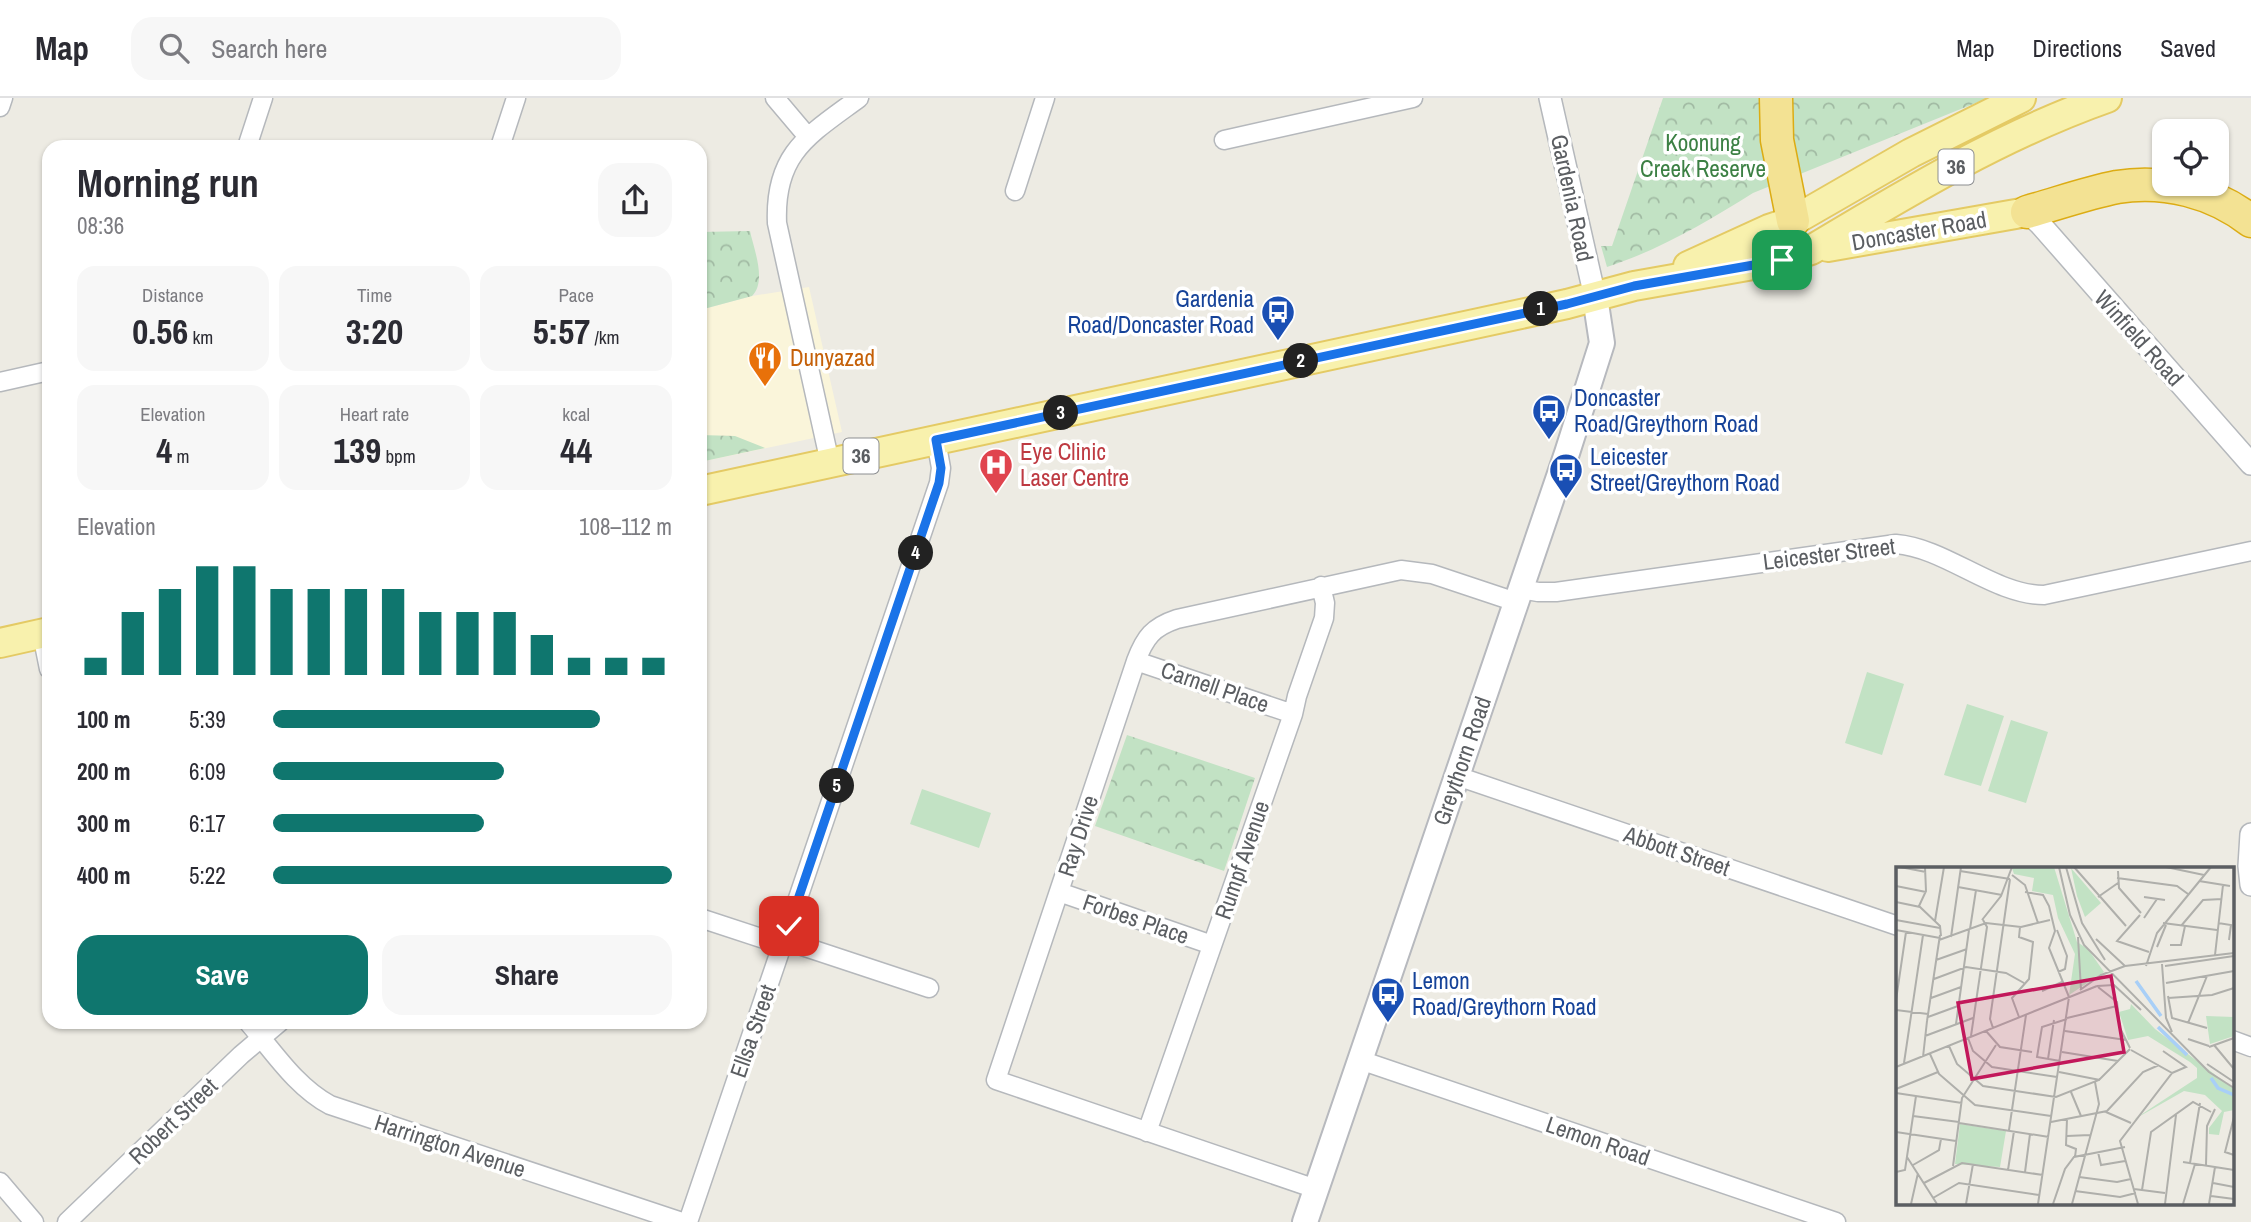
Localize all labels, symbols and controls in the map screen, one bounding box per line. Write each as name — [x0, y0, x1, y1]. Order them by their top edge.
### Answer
search box — [131, 17, 621, 80]
text: Map — [35, 26, 89, 70]
icon: search — [155, 29, 193, 67]
text: Search here — [211, 31, 327, 66]
text: Map — [1956, 32, 1994, 64]
text: Directions — [2032, 32, 2122, 64]
text: Saved — [2160, 32, 2216, 64]
map controls — [2152, 119, 2229, 196]
button: locate — [2152, 119, 2229, 196]
park label: Koonung Creek Reserve — [1640, 127, 1766, 184]
street label: Gardenia Road — [1544, 132, 1601, 264]
road number: 36 — [1938, 150, 1974, 184]
text: Morning run — [77, 158, 259, 209]
button: share — [598, 163, 672, 237]
street label: Doncaster Road — [1849, 203, 1989, 258]
text: 08:36 — [77, 210, 124, 241]
pin — [1752, 230, 1812, 290]
icon: arrive — [1763, 241, 1801, 279]
text: Distance — [142, 282, 204, 308]
text: Time — [357, 282, 392, 308]
text: Pace — [558, 282, 594, 308]
place label: Gardenia Road/Doncaster Road — [1067, 283, 1255, 340]
street label: Winfield Road — [2088, 283, 2191, 392]
pin: 1 — [1524, 292, 1558, 326]
bus stop icon: Gardenia Road/Doncaster Road — [1259, 293, 1297, 342]
text: 1 — [1536, 295, 1545, 321]
text: 0.56 — [132, 308, 188, 355]
text: 3:20 — [346, 308, 403, 355]
text: 5:57 — [533, 308, 590, 355]
text: km — [188, 324, 213, 350]
text: /km — [590, 324, 620, 350]
restaurant icon: Dunyazad — [746, 339, 784, 388]
place label: Dunyazad — [790, 342, 875, 373]
pin: 2 — [1284, 344, 1318, 378]
text: 2 — [1296, 347, 1305, 373]
place label: Doncaster Road/Greythorn Road — [1574, 382, 1759, 439]
bus stop icon: Doncaster Road/Greythorn Road — [1530, 392, 1568, 441]
pin: 3 — [1044, 396, 1078, 430]
text: 3 — [1056, 399, 1065, 425]
text: Elevation — [140, 401, 205, 427]
text: Heart rate — [340, 401, 409, 427]
text: kcal — [562, 401, 590, 427]
text: 4 — [156, 427, 172, 474]
text: 139 — [333, 427, 381, 474]
text: 44 — [560, 427, 592, 474]
place label: Eye Clinic Laser Centre — [1020, 436, 1129, 493]
road number: 36 — [844, 438, 878, 474]
place label: Leicester Street/Greythorn Road — [1590, 441, 1780, 498]
text: m — [172, 443, 189, 469]
text: bpm — [381, 443, 416, 469]
hospital icon: Eye Clinic Laser Centre — [977, 446, 1015, 495]
bus stop icon: Leicester Street/Greythorn Road — [1547, 451, 1585, 500]
text: Elevation — [77, 511, 156, 542]
text: 108–112 m — [579, 511, 672, 542]
street label: Leicester Street — [1761, 530, 1897, 577]
pin: 4 — [898, 536, 934, 570]
text: 4 — [911, 539, 920, 565]
street label: Carnell Place — [1157, 654, 1273, 719]
street label: Greythorn Road — [1425, 692, 1498, 829]
text: 100 m — [77, 704, 130, 735]
text: 5:39 — [189, 704, 226, 735]
text: 200 m — [77, 756, 130, 787]
text: 6:09 — [189, 756, 226, 787]
pin: 5 — [820, 768, 854, 804]
text: 5 — [832, 772, 841, 798]
street label: Ray Drive — [1050, 791, 1105, 881]
street label: Rumpf Avenue — [1207, 796, 1276, 923]
text: 300 m — [77, 808, 130, 839]
text: 6:17 — [189, 808, 226, 839]
street label: Abbott Street — [1619, 818, 1734, 883]
text: 400 m — [77, 860, 130, 891]
text: 5:22 — [189, 860, 226, 891]
inset map — [1896, 867, 2234, 1204]
street label: Forbes Place — [1079, 886, 1193, 951]
pin — [759, 896, 819, 956]
icon: check — [770, 907, 808, 945]
button: Save — [77, 935, 368, 1015]
button: Share — [382, 935, 672, 1015]
place label: Lemon Road/Greythorn Road — [1412, 965, 1597, 1022]
bus stop icon: Lemon Road/Greythorn Road — [1369, 975, 1407, 1024]
street label: Ellsa Street — [722, 980, 783, 1081]
street label: Robert Street — [122, 1071, 224, 1171]
street label: Harrington Avenue — [371, 1107, 530, 1185]
street label: Lemon Road — [1542, 1108, 1654, 1173]

